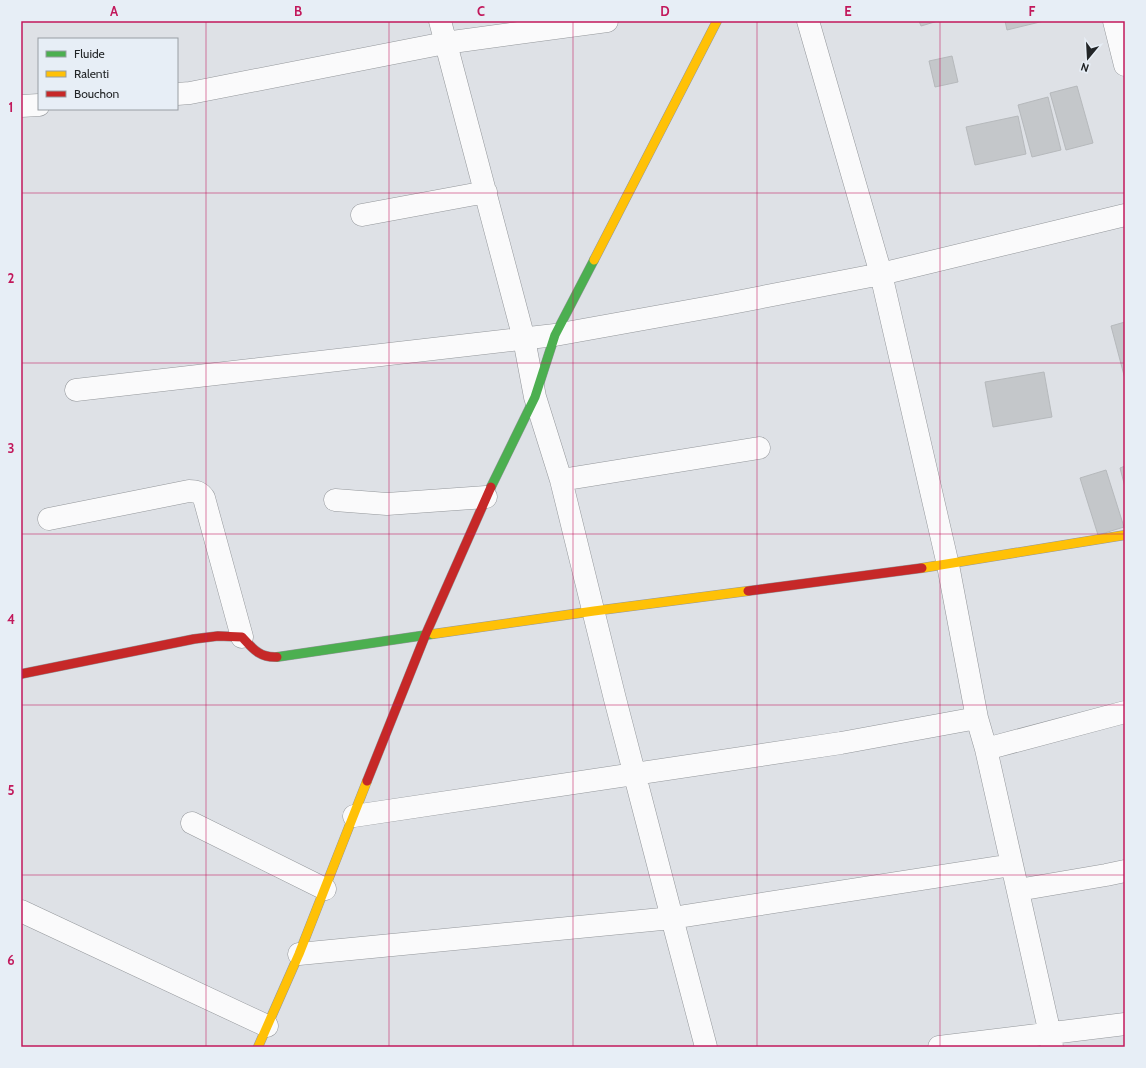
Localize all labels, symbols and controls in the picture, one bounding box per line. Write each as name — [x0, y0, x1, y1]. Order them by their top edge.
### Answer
text: A — [110, 3, 119, 19]
text: B — [294, 3, 302, 19]
text: C — [477, 3, 485, 19]
text: D — [660, 3, 670, 19]
text: E — [844, 3, 852, 19]
text: F — [1029, 3, 1036, 19]
legend — [38, 38, 178, 110]
north arrow — [1068, 38, 1108, 78]
text: Fluide — [74, 46, 105, 61]
text: N — [1079, 60, 1091, 75]
text: Ralenti — [74, 66, 109, 81]
text: Bouchon — [74, 86, 120, 101]
text: 1 — [9, 99, 13, 115]
text: 2 — [8, 270, 15, 286]
text: 3 — [7, 440, 15, 456]
text: 4 — [7, 611, 15, 627]
text: 5 — [8, 782, 15, 798]
text: 6 — [7, 952, 15, 968]

